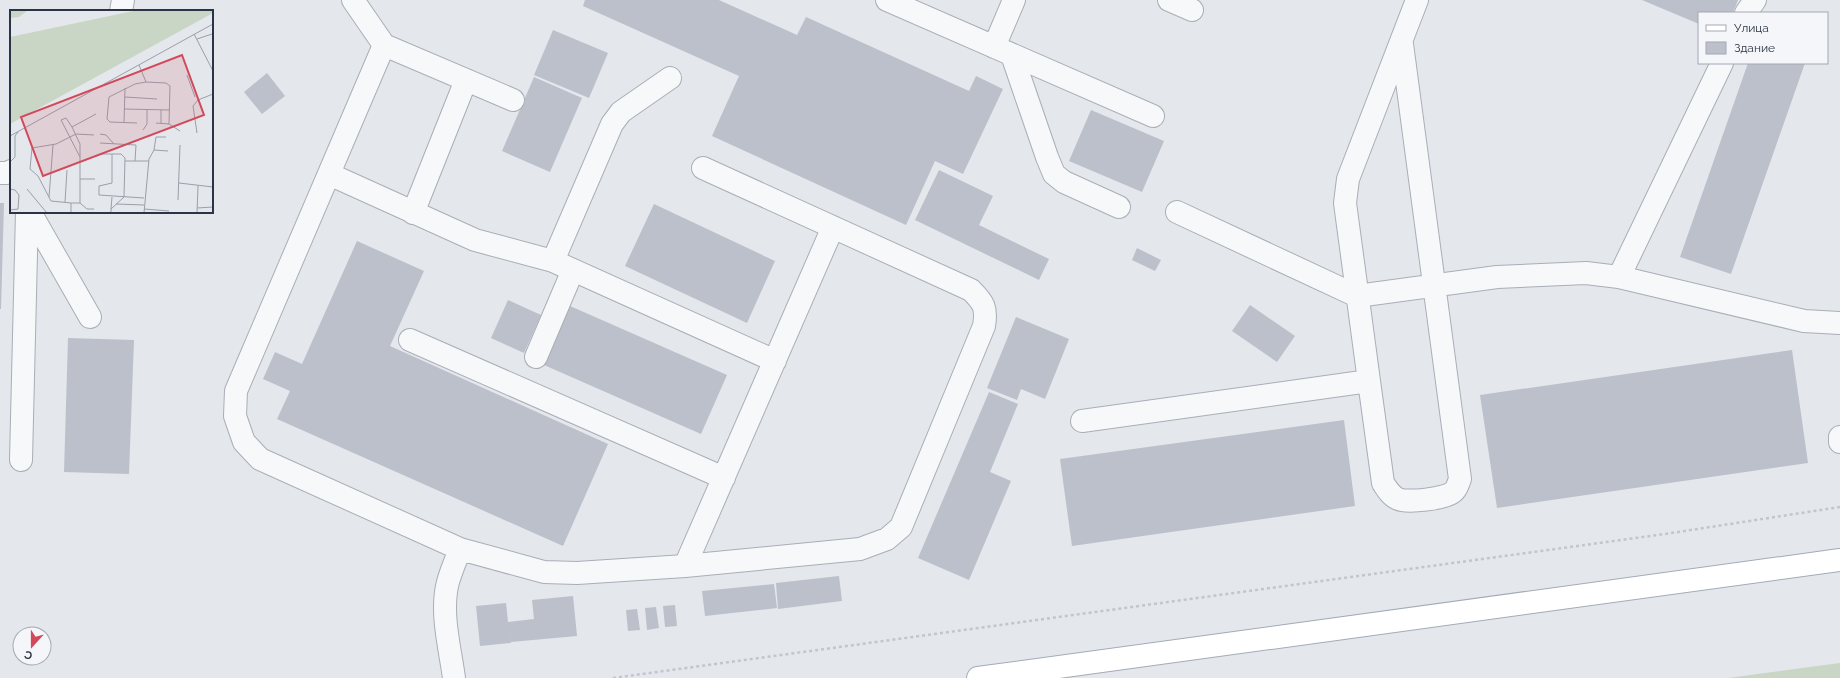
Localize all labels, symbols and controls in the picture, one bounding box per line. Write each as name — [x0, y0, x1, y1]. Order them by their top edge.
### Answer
inset map — [10, 10, 213, 213]
legend — [1698, 12, 1828, 64]
text: Улица — [1734, 21, 1769, 35]
text: Здание — [1734, 41, 1775, 55]
north arrow — [12, 626, 52, 666]
text: С — [22, 647, 34, 662]

